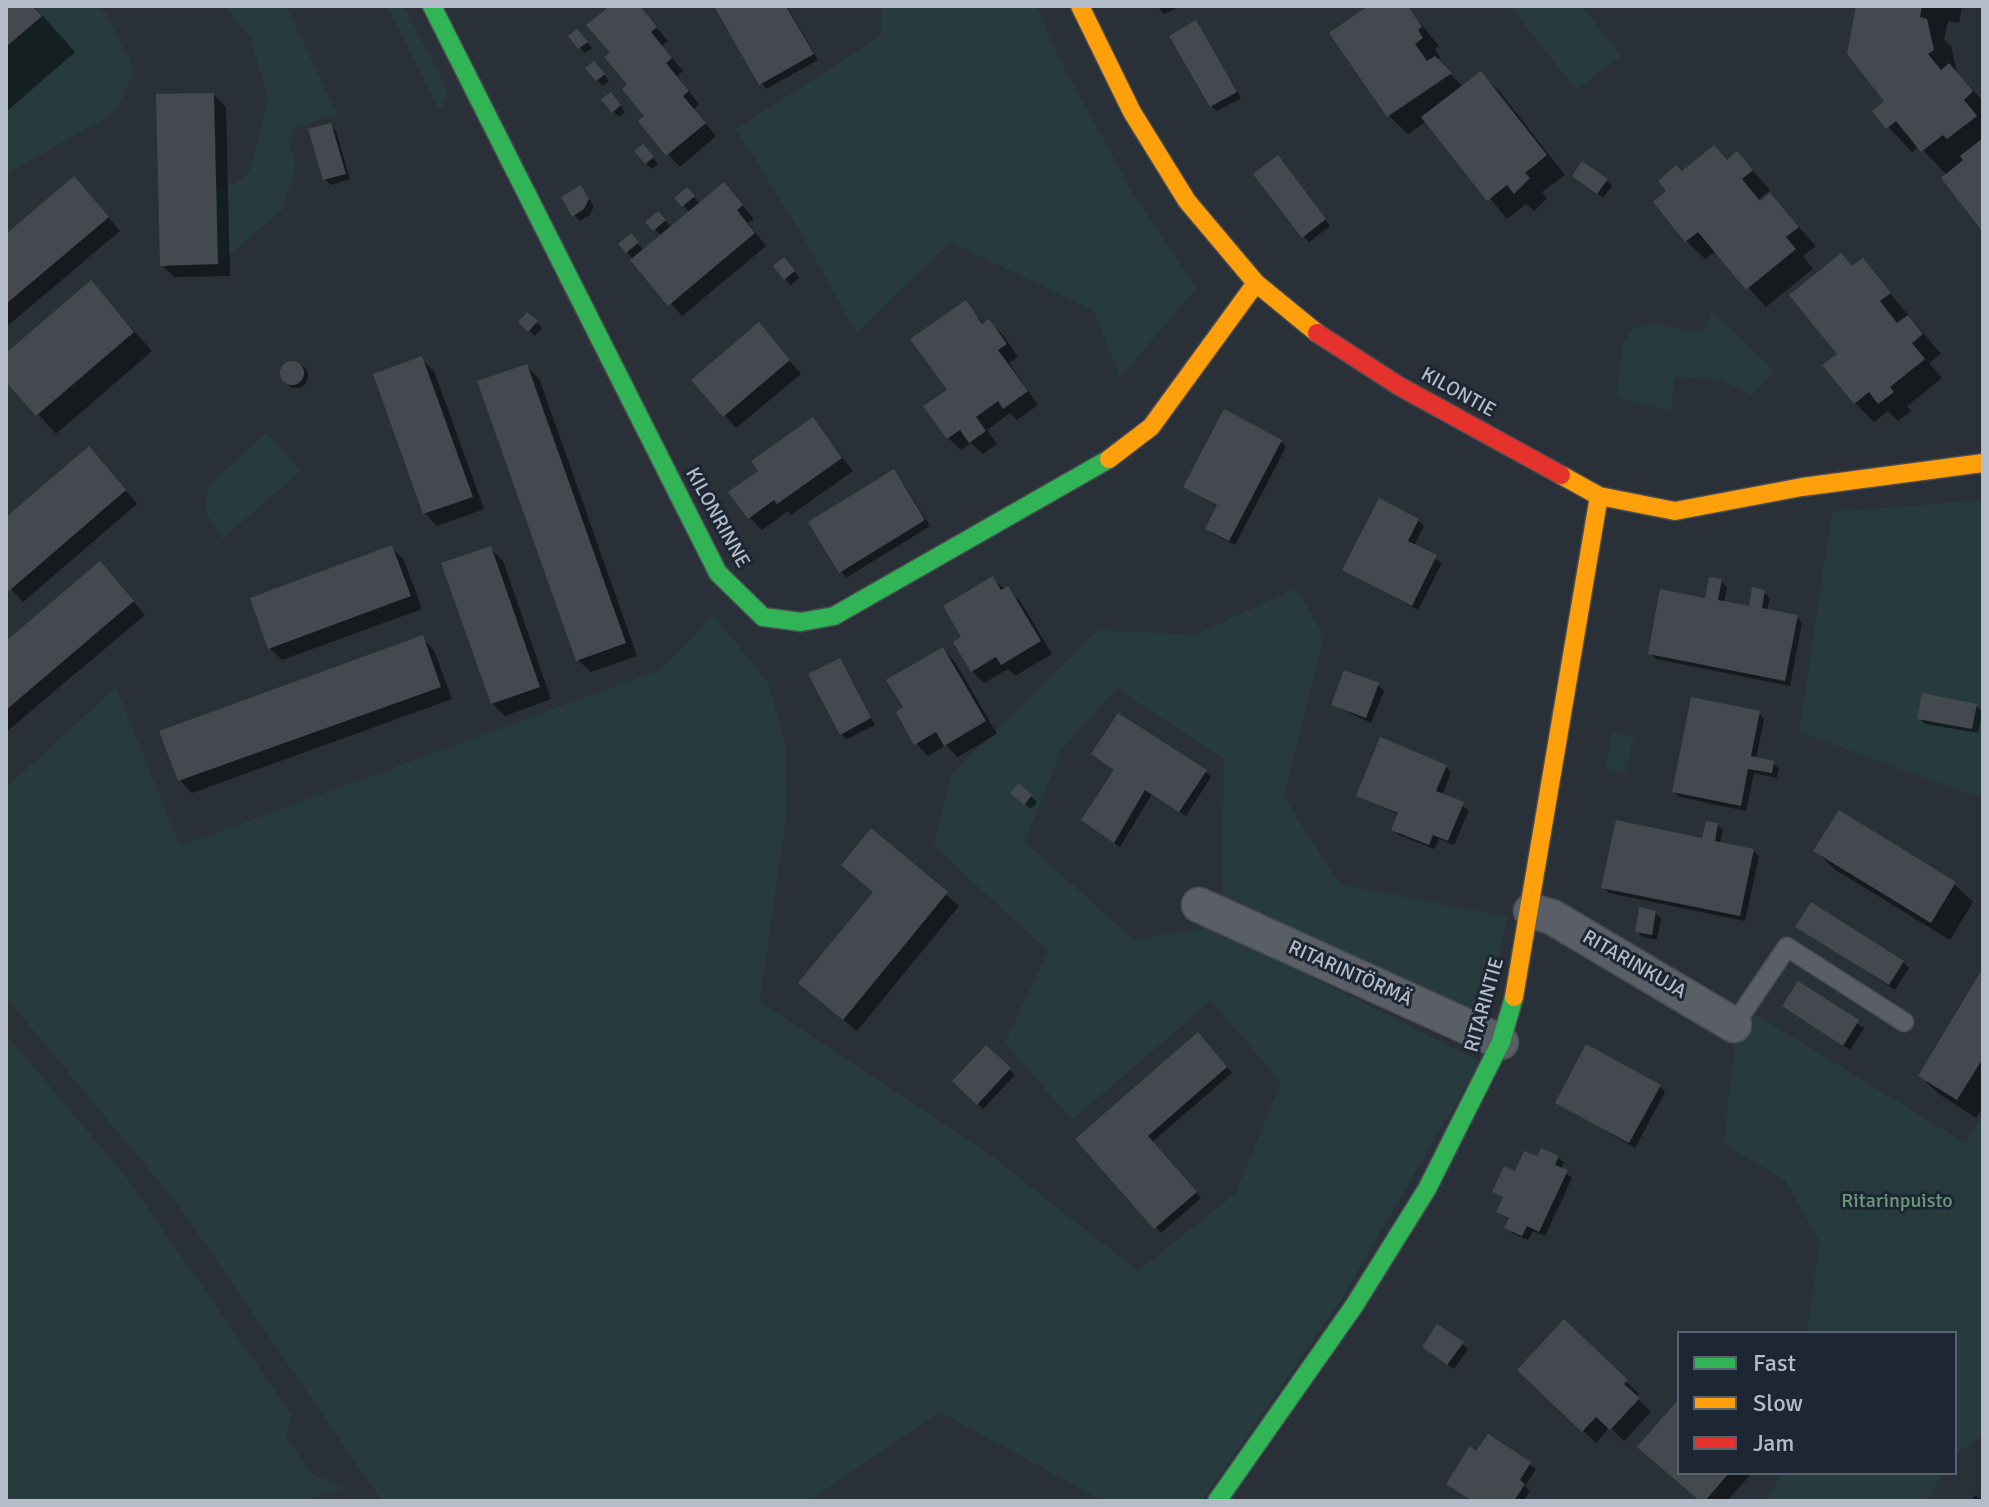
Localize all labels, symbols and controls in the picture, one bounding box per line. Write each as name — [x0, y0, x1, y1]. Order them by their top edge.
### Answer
street label: KILONTIE — [1417, 363, 1499, 423]
street label: KILONRINNE — [680, 464, 754, 572]
street label: RITARINKUJA — [1578, 926, 1690, 1004]
street label: RITARINTÖRMÄ — [1284, 936, 1416, 1012]
street label: RITARINTIE — [1460, 955, 1510, 1055]
park label: Ritarinpuisto — [1841, 1190, 1953, 1214]
legend — [1677, 1331, 1957, 1475]
text: Fast — [1753, 1348, 1796, 1378]
text: Slow — [1753, 1388, 1803, 1418]
text: Jam — [1753, 1428, 1794, 1458]

